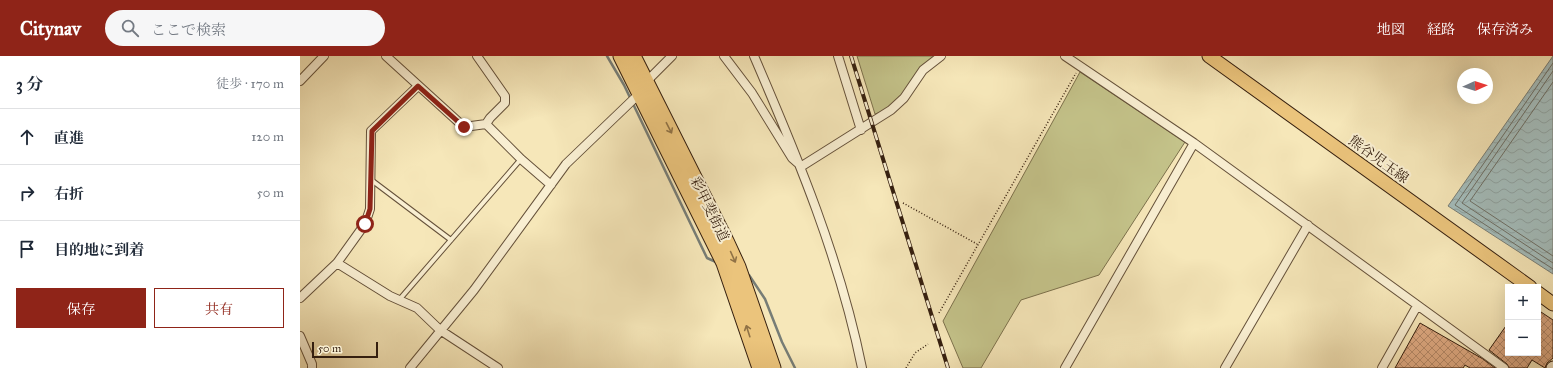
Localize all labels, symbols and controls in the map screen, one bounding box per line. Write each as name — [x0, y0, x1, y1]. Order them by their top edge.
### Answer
search box — [105, 10, 385, 46]
text: Citynav — [20, 17, 81, 40]
icon: search — [119, 17, 141, 39]
text: ここで検索 — [151, 21, 226, 39]
text: 地図 — [1377, 21, 1405, 38]
text: 経路 — [1427, 21, 1455, 38]
text: 保存済み — [1477, 21, 1533, 38]
north arrow — [1457, 68, 1493, 104]
text: 3 分 — [16, 74, 43, 95]
text: 徒歩 · 170 m — [216, 76, 284, 92]
route end — [455, 118, 473, 136]
one-way arrow — [666, 122, 674, 134]
icon: ahead — [16, 126, 38, 148]
text: 直進 — [54, 129, 84, 147]
text: 120 m — [251, 129, 284, 145]
street label: 熊谷児玉線 — [1345, 132, 1412, 187]
street label: 彩甲斐街道 — [687, 174, 733, 244]
icon: right — [16, 182, 38, 204]
text: 右折 — [54, 185, 84, 203]
text: 50 m — [257, 185, 284, 201]
route start — [356, 215, 374, 233]
icon: arrive — [16, 238, 38, 260]
text: 目的地に到着 — [54, 241, 144, 259]
one-way arrow — [730, 251, 737, 263]
map controls — [1505, 284, 1541, 356]
button: + — [1505, 284, 1541, 320]
button: 保存 — [16, 288, 146, 328]
button: 共有 — [154, 288, 284, 328]
button: − — [1505, 320, 1541, 356]
one-way arrow — [744, 325, 751, 338]
scale bar — [312, 340, 378, 359]
text: 50 m — [318, 342, 341, 355]

